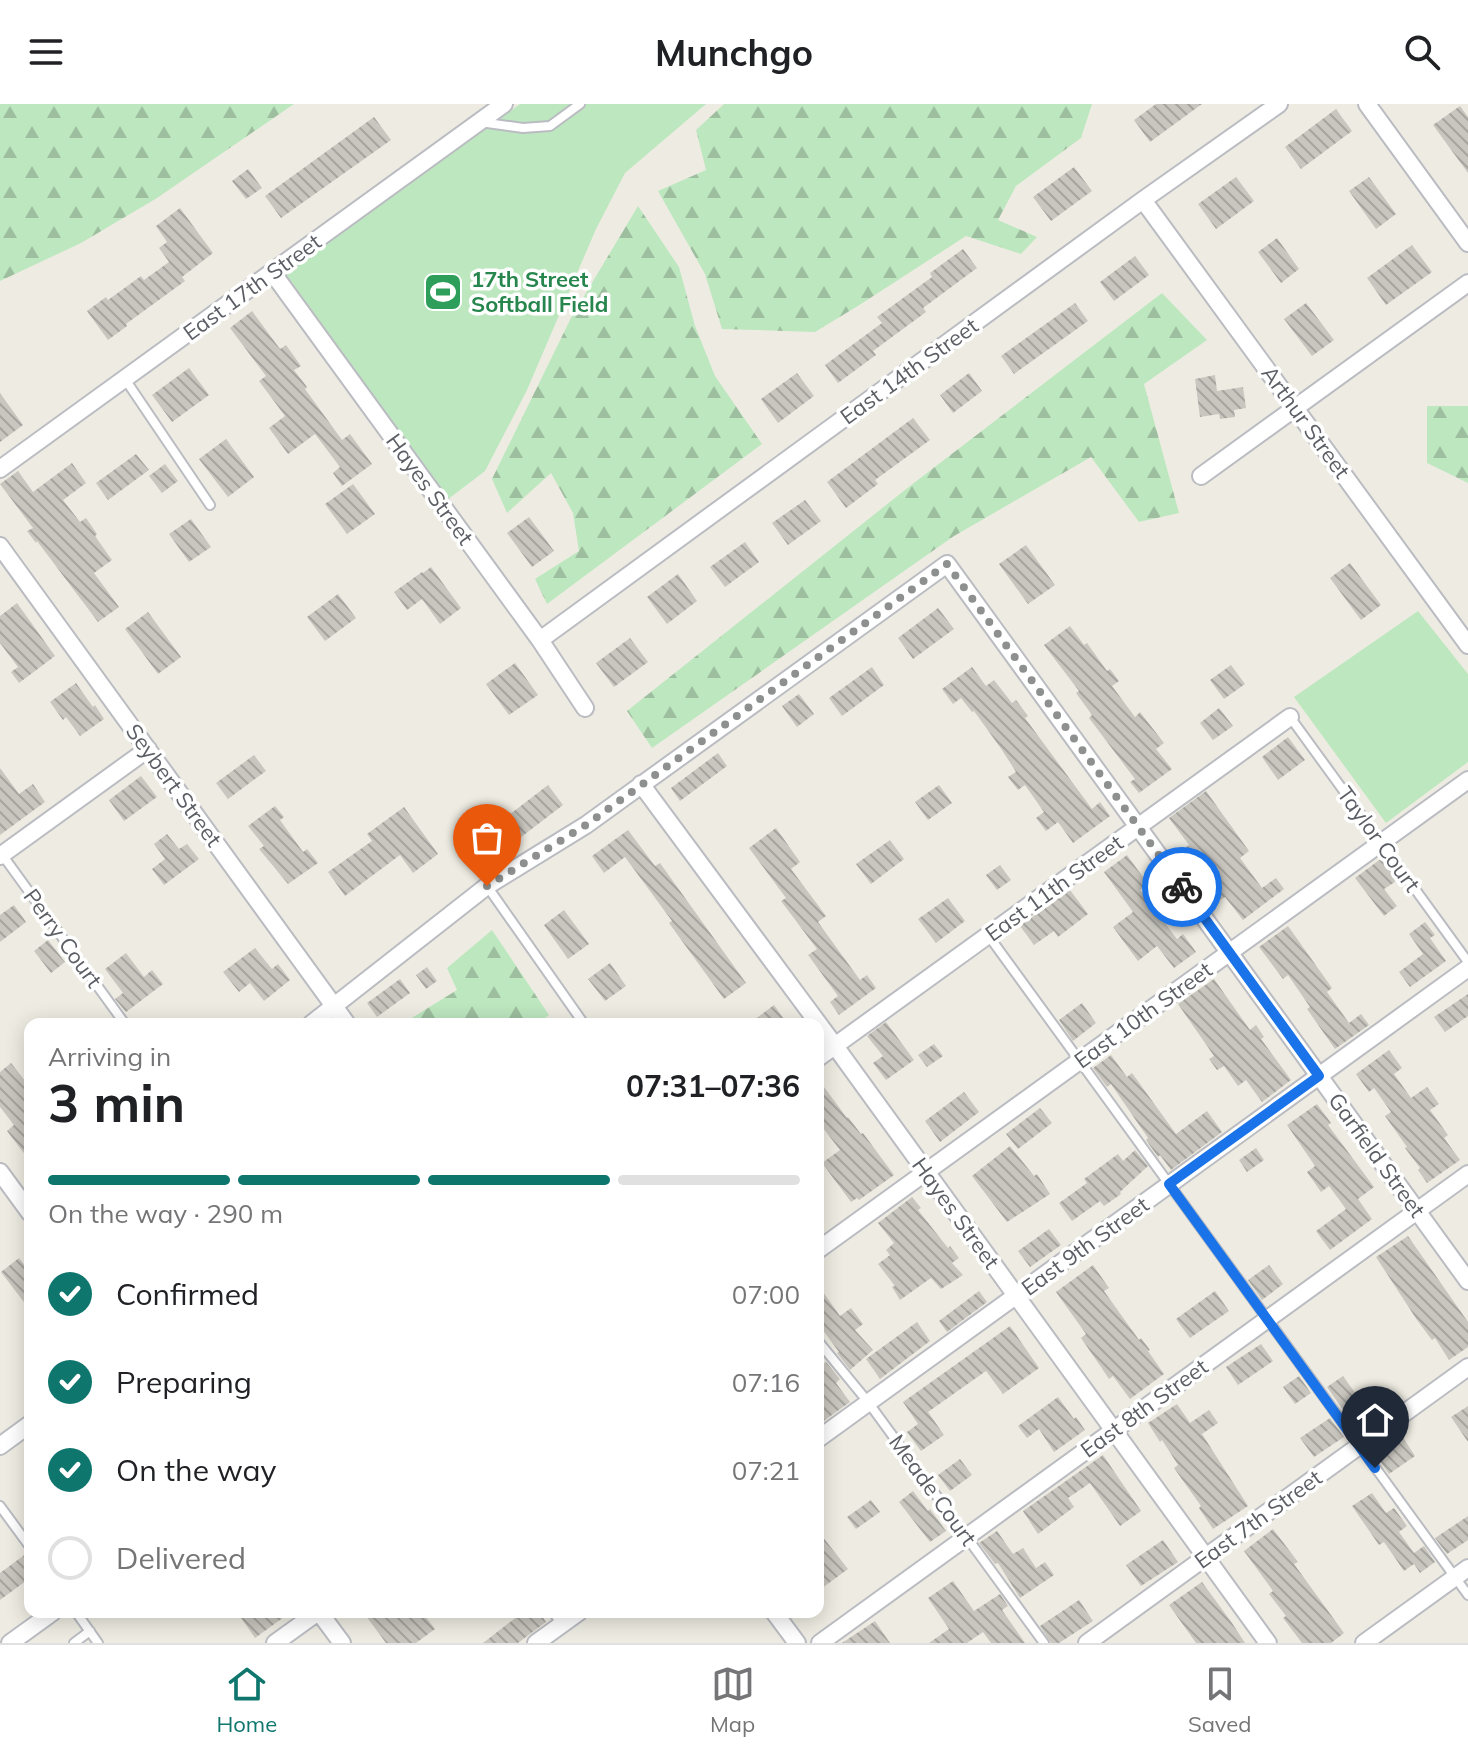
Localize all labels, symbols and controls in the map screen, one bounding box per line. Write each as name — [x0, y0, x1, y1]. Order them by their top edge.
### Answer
icon: menu — [24, 30, 68, 74]
text: Munchgo — [655, 30, 813, 75]
icon: search — [1400, 30, 1444, 74]
street label: East 17th Street — [178, 227, 327, 346]
place label: 17th Street Softball Field — [471, 265, 608, 318]
sports icon: 17th Street Softball Field — [422, 271, 464, 313]
street label: East 14th Street — [835, 311, 984, 430]
street label: Arthur Street — [1256, 360, 1356, 484]
street label: Hayes Street — [380, 428, 480, 550]
street label: Seybert Street — [120, 718, 228, 852]
street label: Taylor Court — [1331, 781, 1427, 898]
pin — [453, 804, 521, 886]
icon: bag — [465, 816, 509, 860]
street label: East 11th Street — [980, 828, 1129, 947]
courier — [1142, 847, 1222, 927]
icon: bike — [1160, 865, 1204, 909]
street label: Perry Court — [18, 883, 108, 993]
street label: East 10th Street — [1069, 955, 1218, 1074]
text: Arriving in — [48, 1040, 171, 1073]
text: 07:31–07:36 — [626, 1067, 800, 1105]
text: 3 min — [48, 1070, 185, 1135]
street label: Garfield Street — [1322, 1087, 1432, 1223]
street label: Hayes Street — [906, 1152, 1006, 1274]
street label: East 9th Street — [1016, 1190, 1154, 1302]
text: On the way · 290 m — [48, 1197, 283, 1230]
icon: check — [48, 1272, 92, 1316]
text: Confirmed — [116, 1275, 259, 1313]
text: 07:00 — [732, 1278, 800, 1311]
street label: East 8th Street — [1075, 1352, 1213, 1464]
icon: check — [48, 1360, 92, 1404]
text: Preparing — [116, 1363, 252, 1401]
text: 07:16 — [732, 1366, 800, 1399]
pin — [1341, 1386, 1409, 1468]
icon: home — [1353, 1398, 1397, 1442]
street label: Meade Court — [883, 1429, 983, 1551]
icon: check — [48, 1448, 92, 1492]
text: On the way — [116, 1451, 276, 1489]
text: 07:21 — [732, 1454, 800, 1487]
street label: East 7th Street — [1189, 1463, 1327, 1575]
text: Delivered — [116, 1539, 246, 1577]
tab: Home — [216, 1662, 277, 1738]
tab: Map — [710, 1662, 755, 1738]
tab: Saved — [1188, 1662, 1252, 1738]

